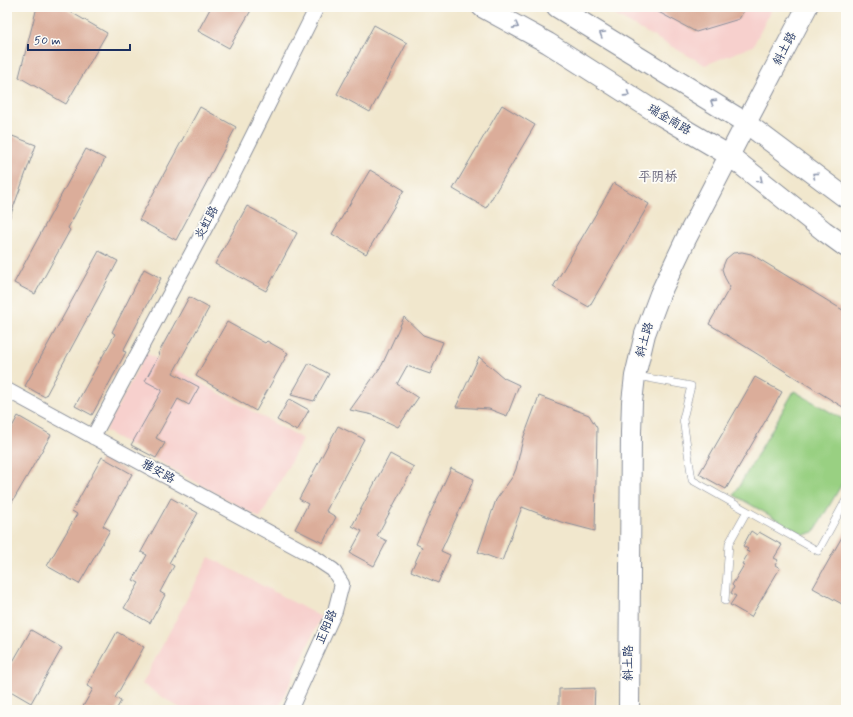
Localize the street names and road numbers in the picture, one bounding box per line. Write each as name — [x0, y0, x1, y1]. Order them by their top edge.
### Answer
street label: 斜土路 — [769, 29, 801, 69]
street label: 瑞金南路 — [644, 101, 694, 139]
street label: 炎虹路 — [191, 203, 223, 243]
street label: 斜土路 — [632, 320, 658, 360]
street label: 雅安路 — [138, 456, 178, 488]
street label: 正阳路 — [313, 607, 341, 647]
street label: 斜土路 — [621, 645, 637, 681]

